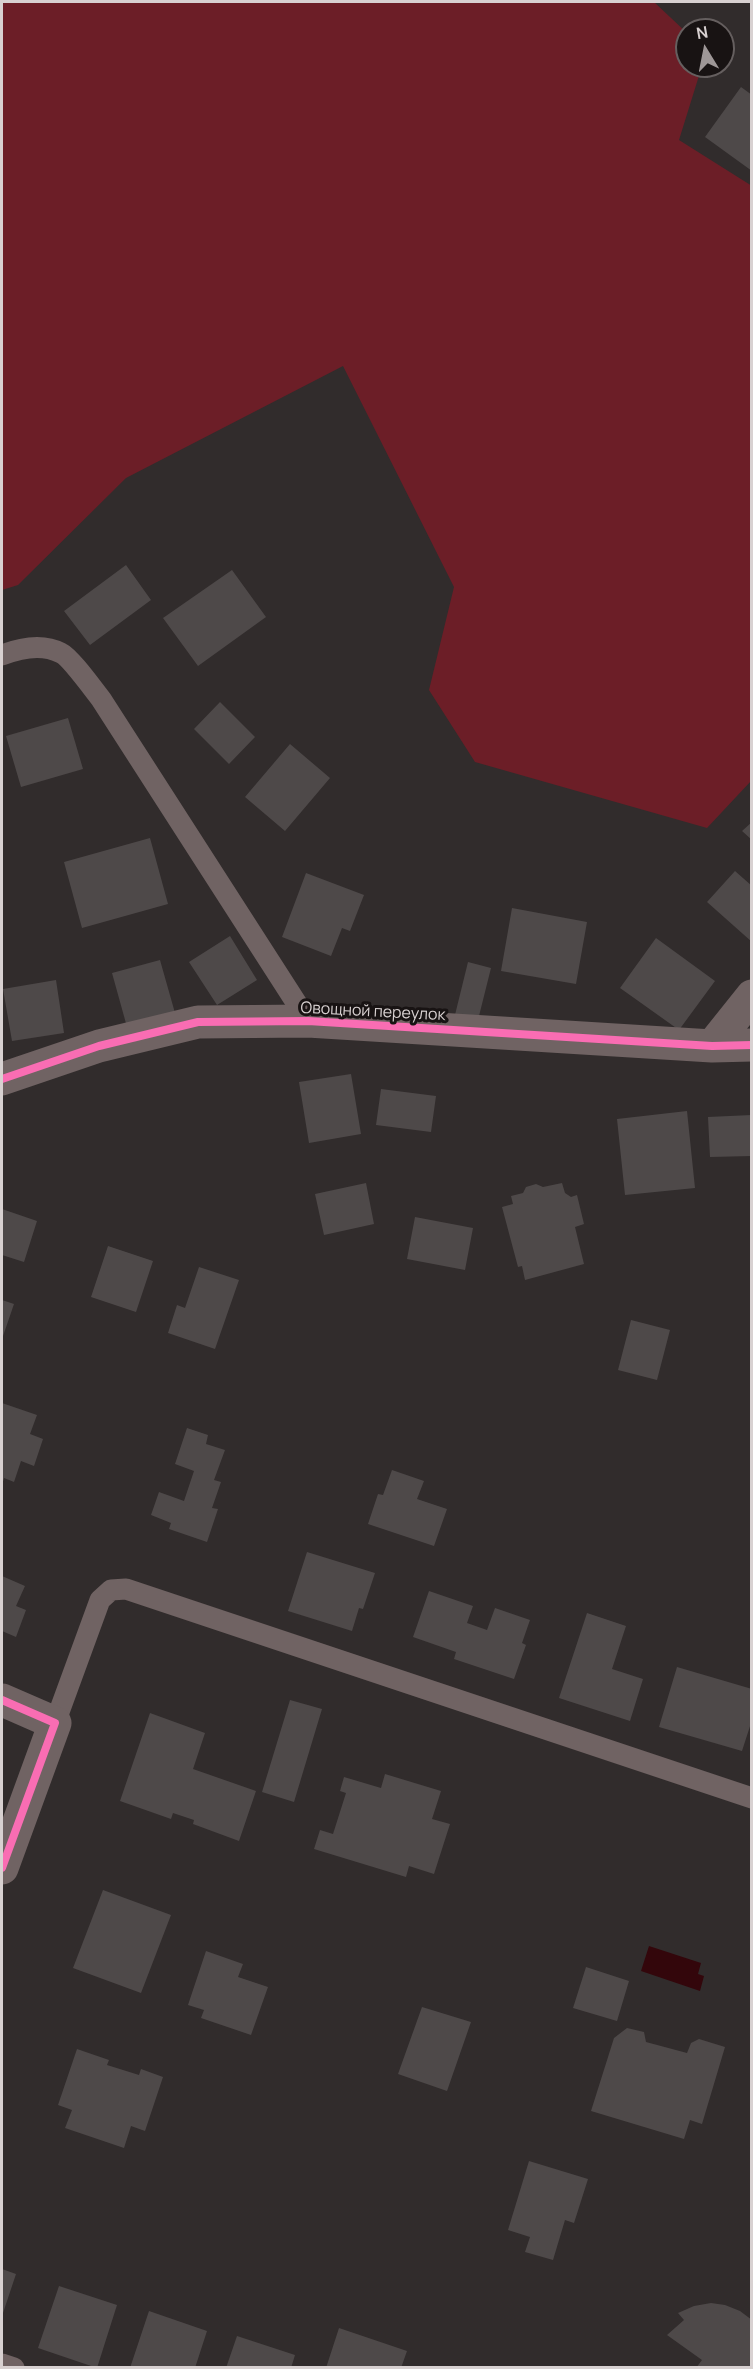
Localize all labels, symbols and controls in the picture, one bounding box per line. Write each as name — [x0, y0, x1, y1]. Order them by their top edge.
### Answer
north arrow — [675, 18, 735, 78]
text: N — [695, 20, 710, 44]
street label: Овощной переулок — [300, 999, 446, 1025]

